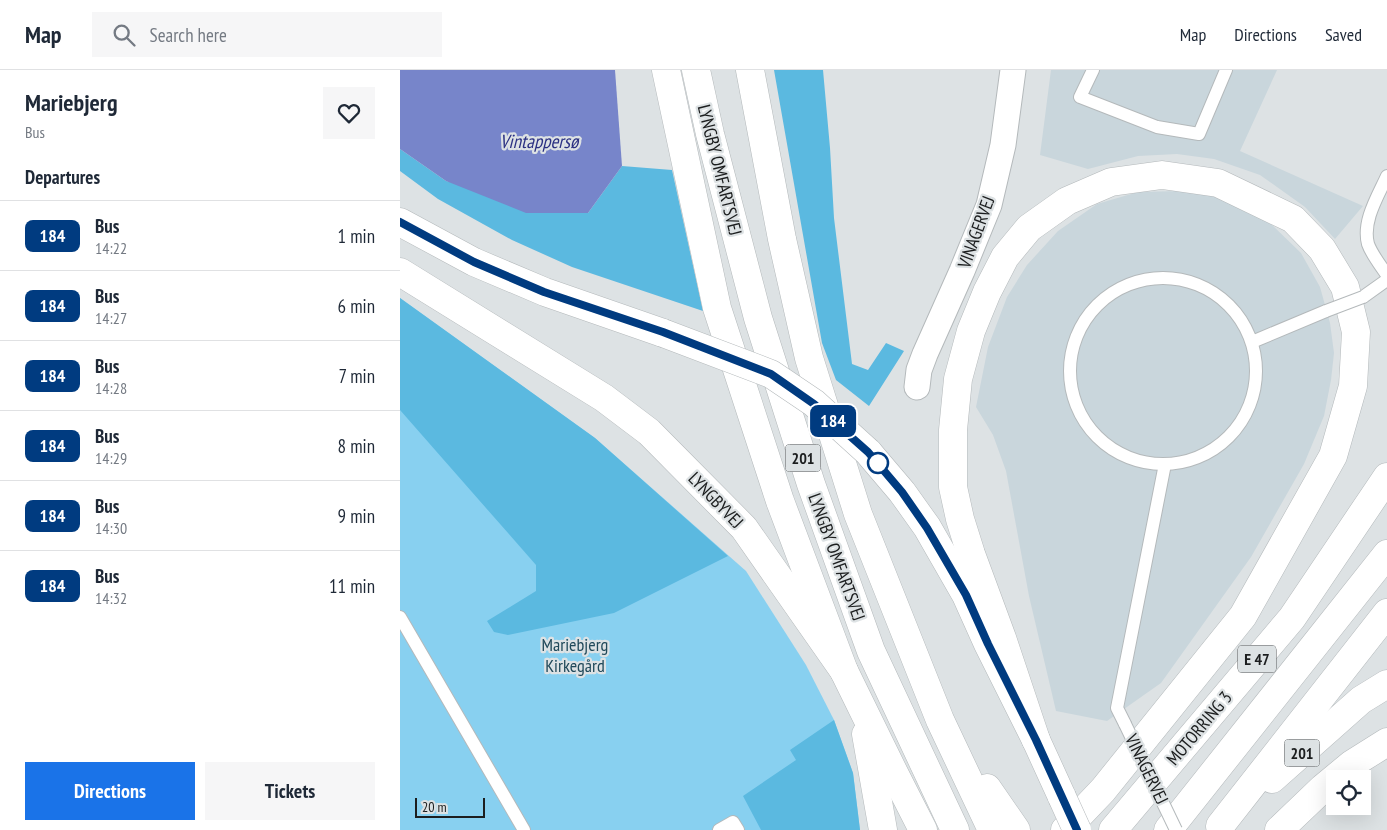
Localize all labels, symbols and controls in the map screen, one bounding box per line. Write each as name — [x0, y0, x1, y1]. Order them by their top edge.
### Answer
search box — [92, 12, 442, 57]
text: Map — [25, 19, 62, 50]
icon: search — [110, 21, 138, 49]
text: Search here — [150, 23, 227, 47]
text: Map — [1180, 23, 1206, 46]
text: Directions — [1234, 23, 1297, 46]
text: Saved — [1325, 23, 1362, 46]
text: Mariebjerg — [25, 87, 118, 118]
button: heart — [323, 87, 375, 139]
street label: LYNGBY OMFARTSVEJ — [693, 102, 747, 238]
text: Bus — [25, 122, 45, 142]
water label: Vintappersø — [500, 129, 580, 153]
text: Departures — [25, 165, 100, 189]
street label: VINAGERVEJ — [952, 193, 1000, 272]
text: Bus — [95, 214, 119, 238]
text: 184 — [40, 224, 65, 247]
text: 1 min — [338, 224, 375, 248]
text: 14:22 — [95, 238, 127, 258]
text: Bus — [95, 284, 119, 308]
text: 184 — [40, 294, 65, 317]
text: 6 min — [338, 294, 375, 318]
text: 14:27 — [95, 308, 127, 328]
text: Bus — [95, 354, 119, 378]
text: 184 — [40, 364, 65, 387]
text: 7 min — [338, 364, 375, 388]
text: 14:28 — [95, 378, 127, 398]
line badge: 184 — [804, 405, 862, 437]
text: 184 — [820, 409, 846, 432]
text: Bus — [95, 424, 119, 448]
text: 184 — [40, 434, 65, 457]
text: 8 min — [338, 434, 375, 458]
road number: 201 — [786, 444, 820, 472]
text: 14:29 — [95, 448, 127, 468]
unlabelled marker — [867, 452, 889, 474]
street label: LYNGBYVEJ — [684, 467, 748, 533]
street label: LYNGBY OMFARTSVEJ — [803, 490, 871, 624]
text: Bus — [95, 494, 119, 518]
text: 184 — [40, 504, 65, 527]
text: 9 min — [338, 504, 375, 528]
text: 14:30 — [95, 518, 127, 538]
text: Bus — [95, 564, 119, 588]
text: 184 — [40, 574, 65, 597]
text: 11 min — [329, 574, 375, 598]
text: 14:32 — [95, 588, 127, 608]
park label: Mariebjerg Kirkegård — [542, 633, 608, 677]
road number: E 47 — [1238, 646, 1276, 672]
street label: MOTORRING 3 — [1161, 686, 1237, 770]
street label: VINAGERVEJ — [1120, 729, 1174, 808]
road number: 201 — [1284, 740, 1320, 766]
button: Directions — [25, 762, 195, 820]
button: Tickets — [205, 762, 375, 820]
map controls — [1326, 770, 1371, 815]
button: locate — [1326, 770, 1371, 815]
scale bar — [415, 795, 485, 818]
text: 20 m — [422, 798, 447, 816]

